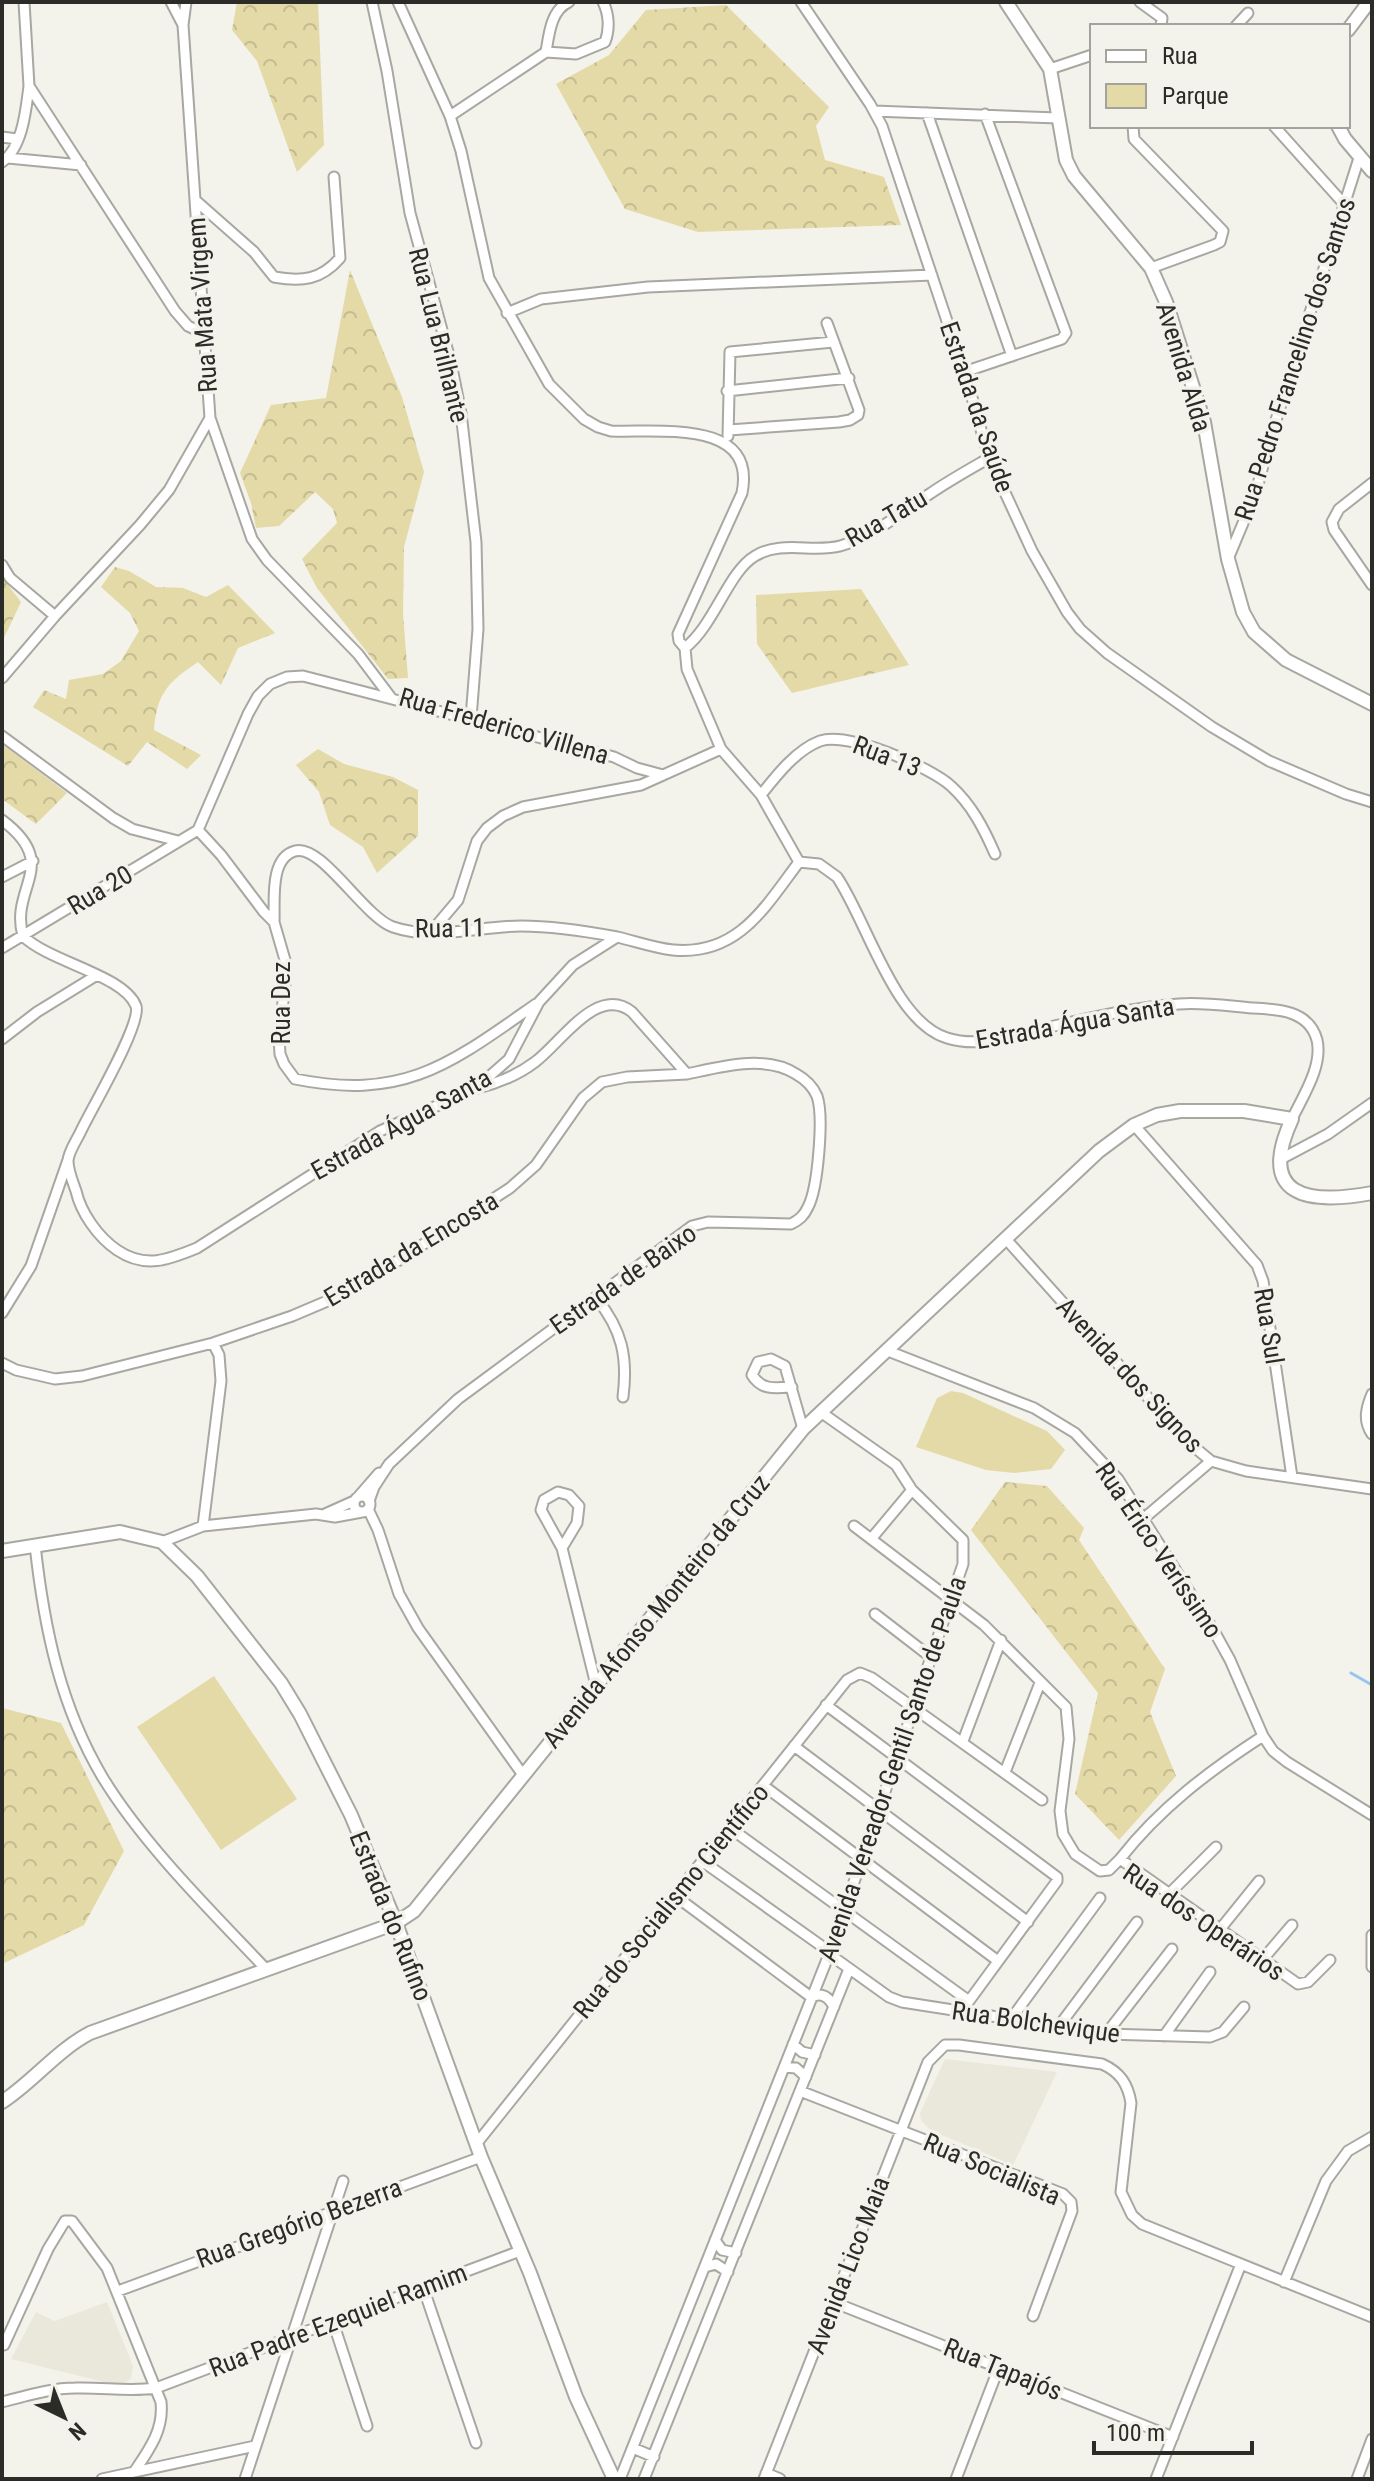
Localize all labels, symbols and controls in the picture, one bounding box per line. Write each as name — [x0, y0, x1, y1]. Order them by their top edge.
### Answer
legend — [1090, 24, 1350, 128]
text: Rua — [1162, 42, 1198, 70]
text: Parque — [1162, 82, 1229, 110]
street label: Rua Pedro Francelino dos Santos — [1229, 194, 1361, 524]
street label: Rua Mata Virgem — [181, 216, 223, 394]
street label: Rua Lua Brilhante — [403, 244, 475, 426]
street label: Avenida Alda — [1150, 299, 1218, 435]
street label: Estrada da Saúde — [934, 318, 1020, 496]
street label: Rua Tatu — [840, 483, 932, 553]
street label: Rua Frederico Villena — [396, 682, 612, 770]
street label: Rua 13 — [849, 729, 925, 783]
street label: Rua 20 — [62, 859, 138, 921]
street label: Rua 11 — [415, 912, 485, 944]
street label: Rua Dez — [266, 961, 296, 1045]
street label: Estrada Água Santa — [973, 991, 1177, 1055]
street label: Estrada Água Santa — [306, 1062, 496, 1186]
street label: Estrada da Encosta — [319, 1185, 503, 1313]
street label: Estrada de Baixo — [544, 1218, 702, 1340]
street label: Rua Sul — [1248, 1286, 1290, 1366]
street label: Avenida dos Signos — [1051, 1291, 1209, 1459]
street label: Rua Érico Veríssimo — [1089, 1457, 1229, 1643]
street label: Avenida Afonso Monteiro da Cruz — [536, 1468, 776, 1754]
street label: Avenida Vereador Gentil Santo de Paula — [812, 1573, 972, 1965]
street label: Rua do Socialismo Científico — [567, 1778, 775, 2024]
street label: Estrada do Rufino — [343, 1827, 439, 2005]
street label: Rua dos Operários — [1118, 1857, 1290, 1987]
street label: Rua Bolchevique — [950, 1995, 1122, 2049]
street label: Rua Socialista — [919, 2127, 1065, 2211]
street label: Rua Gregório Bezerra — [192, 2172, 406, 2274]
street label: Avenida Lico Maia — [800, 2172, 896, 2358]
street label: Rua Padre Ezequiel Ramim — [205, 2257, 471, 2383]
street label: Rua Tapajós — [939, 2332, 1067, 2406]
north arrow — [24, 2377, 104, 2457]
scale bar — [1094, 2405, 1252, 2455]
text: N — [64, 2418, 91, 2445]
text: 100 m — [1106, 2419, 1165, 2447]

